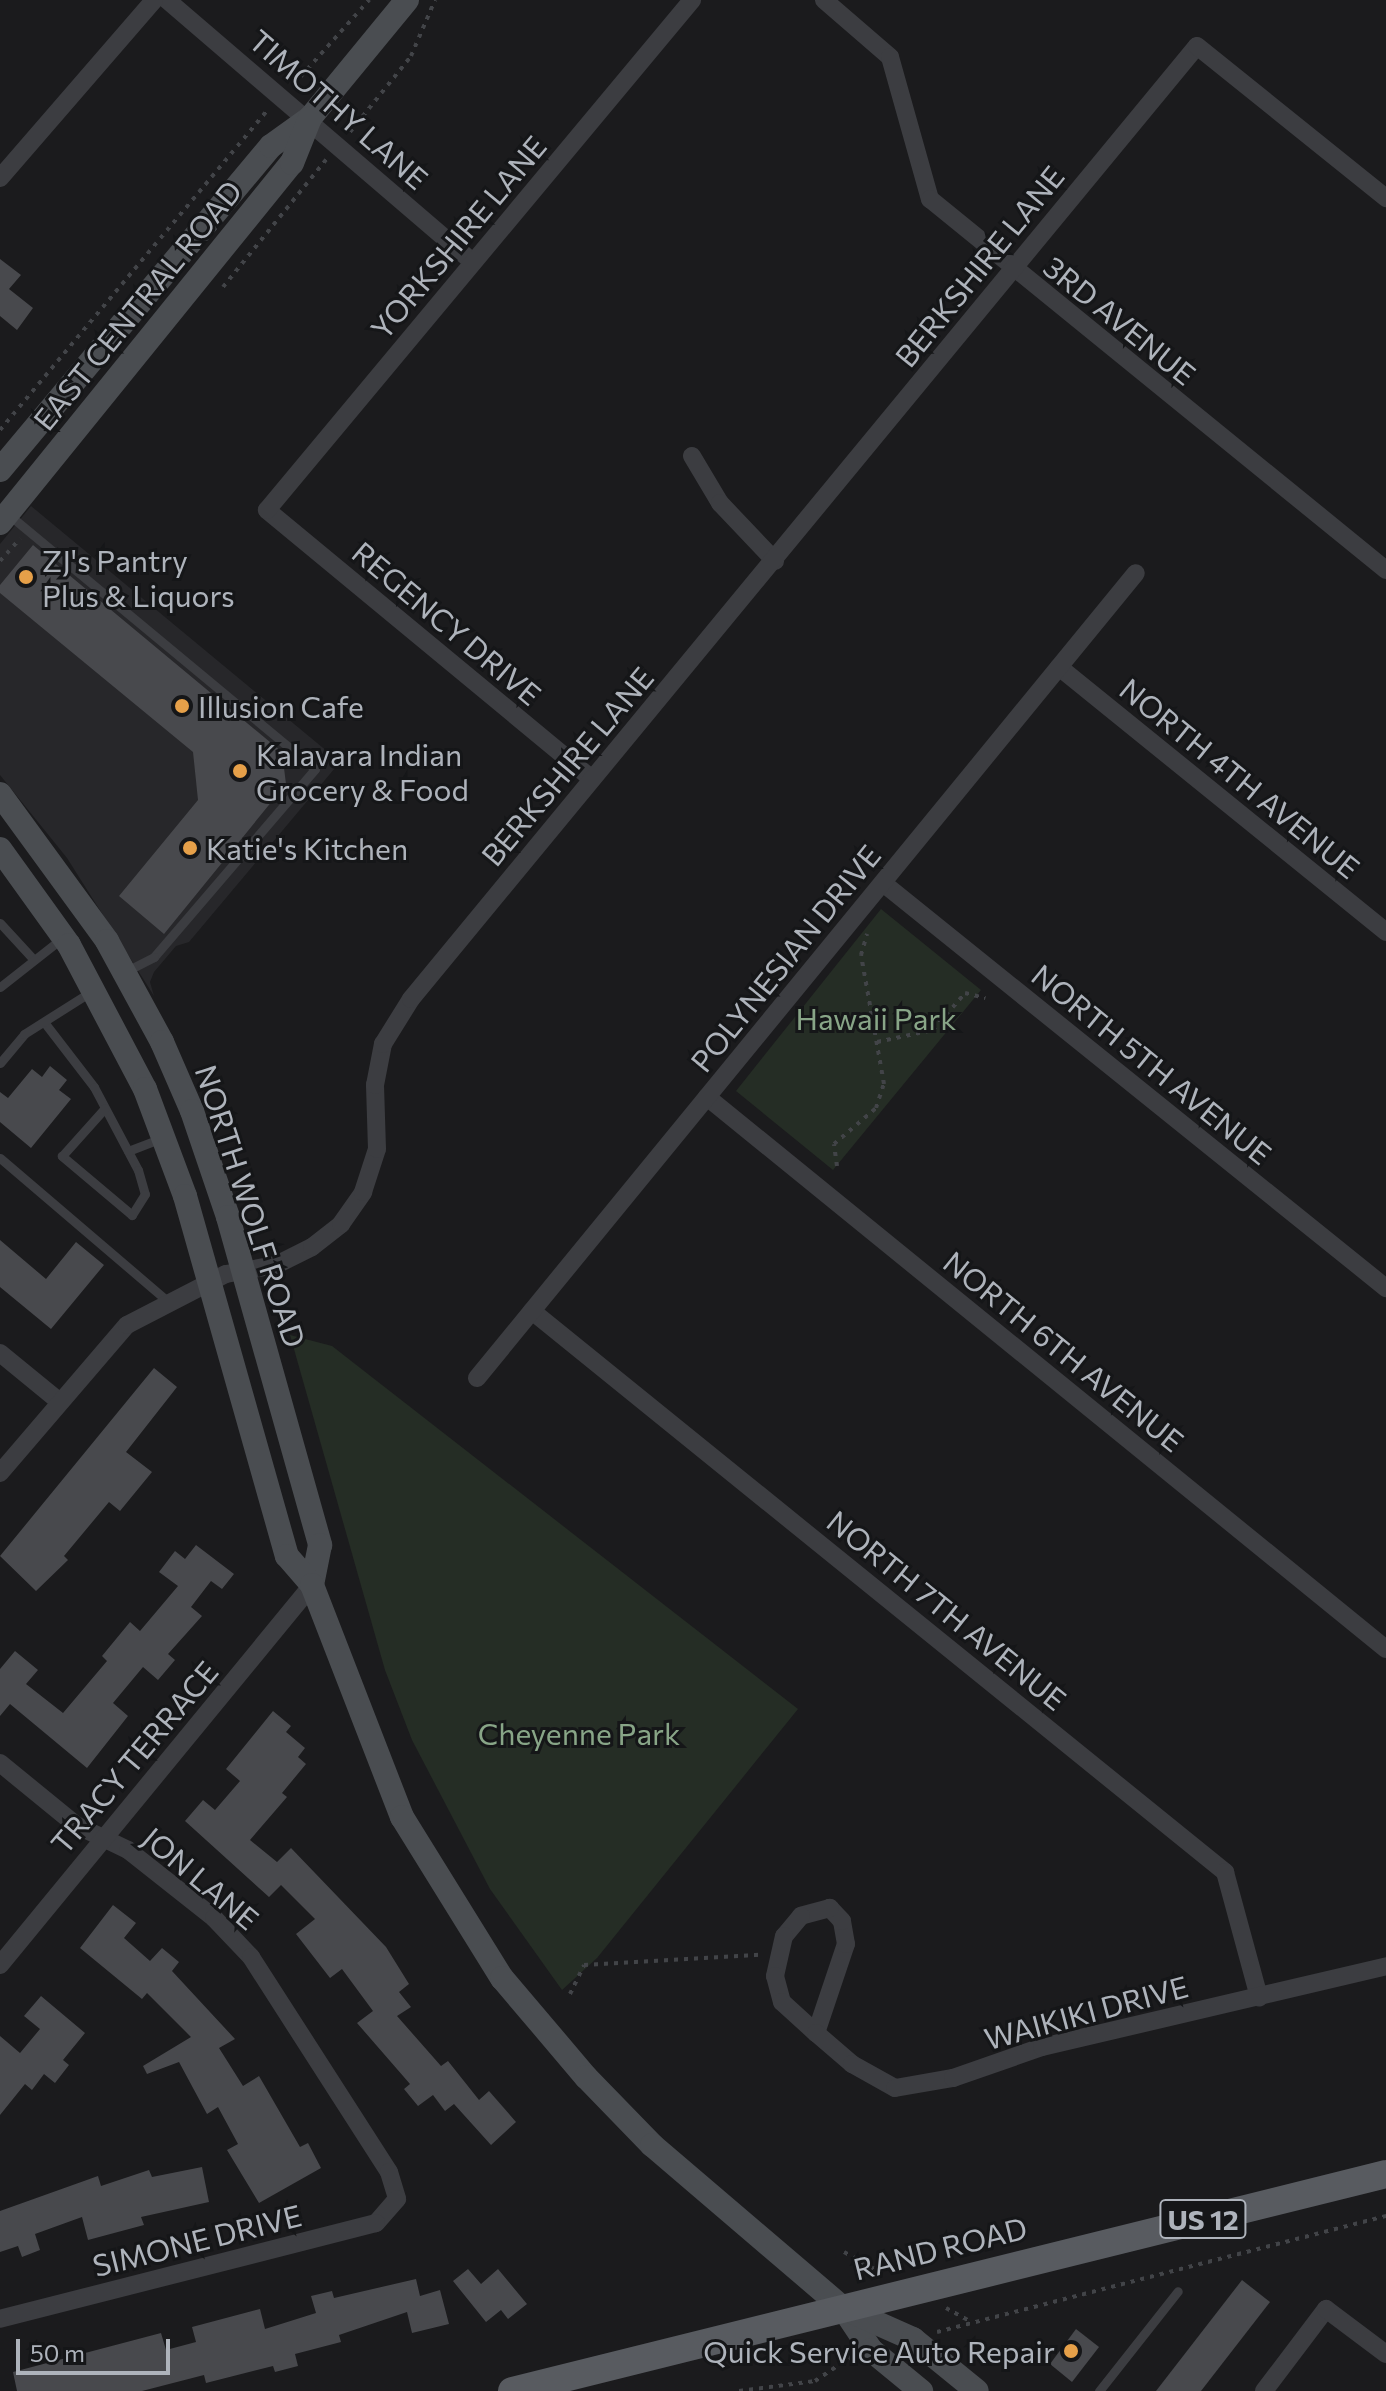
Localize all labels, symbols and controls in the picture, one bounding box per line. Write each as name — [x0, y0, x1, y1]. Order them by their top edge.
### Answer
street label: TIMOTHY LANE — [242, 22, 436, 196]
street label: YORKSHIRE LANE — [363, 128, 553, 346]
street label: BERKSHIRE LANE — [887, 158, 1071, 374]
street label: EAST CENTRAL ROAD — [25, 173, 249, 437]
street label: 3RD AVENUE — [1037, 248, 1203, 392]
street label: REGENCY DRIVE — [345, 534, 549, 712]
place label: ZJ's Pantry Plus & Liquors — [42, 542, 235, 612]
marker: ZJ's Pantry Plus & Liquors — [17, 568, 35, 586]
street label: BERKSHIRE LANE — [474, 660, 660, 872]
street label: NORTH 4TH AVENUE — [1113, 670, 1367, 886]
place label: Illusion Cafe — [198, 688, 364, 724]
marker: Illusion Cafe — [173, 697, 191, 715]
place label: Kalavara Indian Grocery & Food — [256, 736, 469, 806]
marker: Kalavara Indian Grocery & Food — [231, 762, 249, 780]
place label: Katie's Kitchen — [206, 830, 408, 866]
street label: POLYNESIAN DRIVE — [683, 837, 887, 1079]
marker: Katie's Kitchen — [181, 839, 199, 857]
street label: NORTH 5TH AVENUE — [1025, 956, 1279, 1172]
park label: Hawaii Park — [795, 1000, 957, 1036]
street label: NORTH WOLF ROAD — [188, 1060, 314, 1352]
street label: NORTH 6TH AVENUE — [937, 1243, 1191, 1459]
street label: NORTH 7TH AVENUE — [820, 1503, 1074, 1717]
street label: TRACY TERRACE — [43, 1653, 225, 1861]
park label: Cheyenne Park — [478, 1715, 680, 1751]
street label: JON LANE — [136, 1819, 266, 1937]
street label: WAIKIKI DRIVE — [980, 1968, 1192, 2056]
road number: US 12 — [1159, 2195, 1247, 2243]
street label: SIMONE DRIVE — [89, 2197, 305, 2283]
street label: RAND ROAD — [850, 2209, 1030, 2287]
scale bar — [20, 2323, 174, 2373]
place label: Quick Service Auto Repair — [703, 2333, 1055, 2369]
text: 50 m — [30, 2338, 85, 2367]
marker: Quick Service Auto Repair — [1062, 2342, 1080, 2360]

